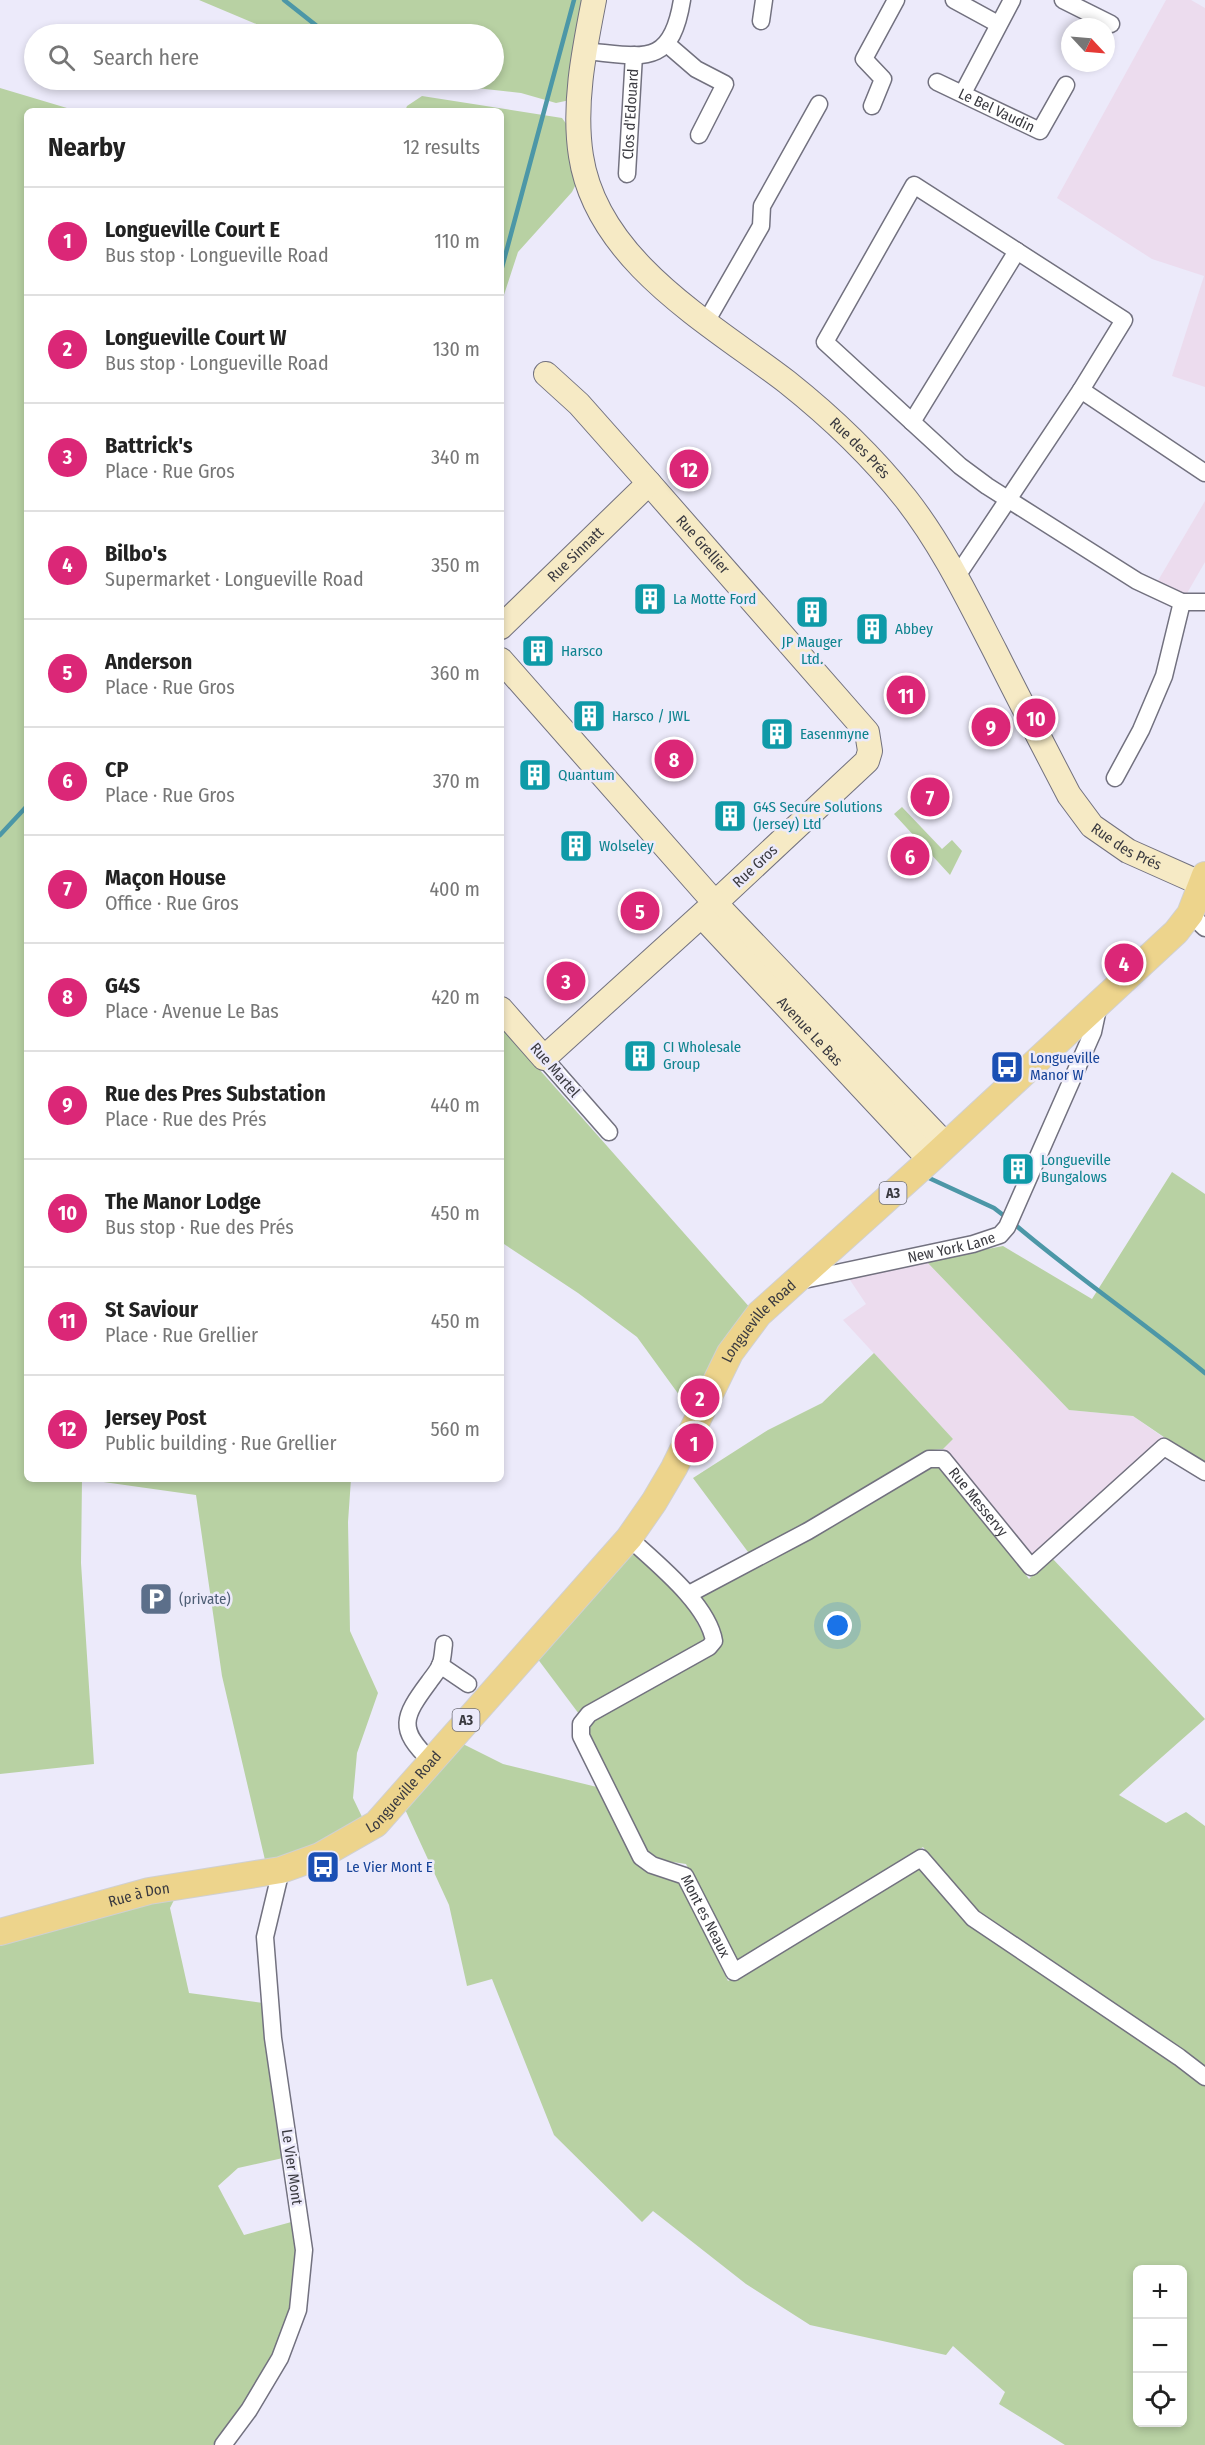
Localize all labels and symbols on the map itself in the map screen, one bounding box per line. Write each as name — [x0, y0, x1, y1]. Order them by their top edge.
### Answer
north arrow — [1061, 18, 1115, 72]
street label: Clos d'Edouard — [619, 68, 642, 160]
street label: Le Bel Vaudin — [956, 85, 1038, 136]
street label: Rue des Prés — [826, 414, 894, 482]
pin: 12 — [670, 446, 708, 492]
street label: Rue Grellier — [672, 511, 734, 578]
street label: Rue Sinnatt — [544, 523, 607, 586]
building icon: La Motte Ford — [632, 581, 668, 617]
place label: La Motte Ford — [673, 590, 756, 608]
building icon: JP Mauger Ltd. — [794, 594, 830, 630]
building icon: Abbey — [854, 611, 890, 647]
place label: Abbey — [895, 620, 933, 638]
building icon: Harsco — [520, 633, 556, 669]
place label: JP Mauger Ltd. — [782, 633, 843, 668]
place label: Harsco — [561, 642, 603, 660]
pin: 11 — [886, 672, 926, 718]
pin: 10 — [1016, 696, 1056, 740]
building icon: Harsco / JWL — [571, 698, 607, 734]
pin: 9 — [972, 704, 1010, 750]
place label: Harsco / JWL — [612, 707, 690, 725]
building icon: Easenmyne — [759, 716, 795, 752]
place label: Easenmyne — [800, 725, 869, 743]
pin: 8 — [654, 736, 694, 782]
building icon: Quantum — [517, 757, 553, 793]
place label: Quantum — [558, 766, 615, 784]
pin: 7 — [910, 774, 950, 820]
building icon: G4S Secure Solutions (Jersey) Ltd — [712, 798, 748, 834]
place label: G4S Secure Solutions (Jersey) Ltd — [753, 798, 882, 833]
street label: Rue des Prés — [1088, 819, 1164, 874]
building icon: Wolseley — [558, 828, 594, 864]
pin: 6 — [890, 834, 930, 878]
place label: Wolseley — [599, 837, 654, 855]
street label: Rue Gros — [729, 841, 781, 891]
pin: 5 — [620, 888, 660, 934]
pin: 4 — [1104, 940, 1144, 986]
pin: 3 — [546, 958, 586, 1004]
street label: Avenue Le Bas — [773, 993, 846, 1070]
building icon: CI Wholesale Group — [622, 1038, 658, 1074]
place label: CI Wholesale Group — [663, 1038, 741, 1073]
street label: Rue Martel — [526, 1039, 584, 1101]
bus stop icon: Longueville Manor W — [989, 1049, 1025, 1085]
place label: Longueville Manor W — [1030, 1049, 1100, 1084]
building icon: Longueville Bungalows — [1000, 1151, 1036, 1187]
place label: Longueville Bungalows — [1041, 1151, 1111, 1186]
road number: A3 — [880, 1182, 906, 1204]
street label: New York Lane — [906, 1228, 997, 1267]
street label: Longueville Road — [718, 1276, 800, 1365]
pin: 2 — [680, 1376, 720, 1420]
pin: 1 — [674, 1420, 714, 1466]
street label: Rue Messervy — [945, 1464, 1012, 1540]
parking icon: (private) — [138, 1581, 174, 1617]
place label: (private) — [179, 1590, 231, 1608]
your location — [823, 1611, 852, 1640]
road number: A3 — [452, 1709, 480, 1731]
street label: Longueville Road — [362, 1747, 445, 1837]
bus stop icon: Le Vier Mont E — [305, 1849, 341, 1885]
place label: Le Vier Mont E — [346, 1858, 433, 1876]
street label: Mont es Neaux — [677, 1872, 734, 1961]
street label: Rue à Don — [106, 1879, 171, 1911]
street label: Le Vier Mont — [278, 2128, 306, 2206]

